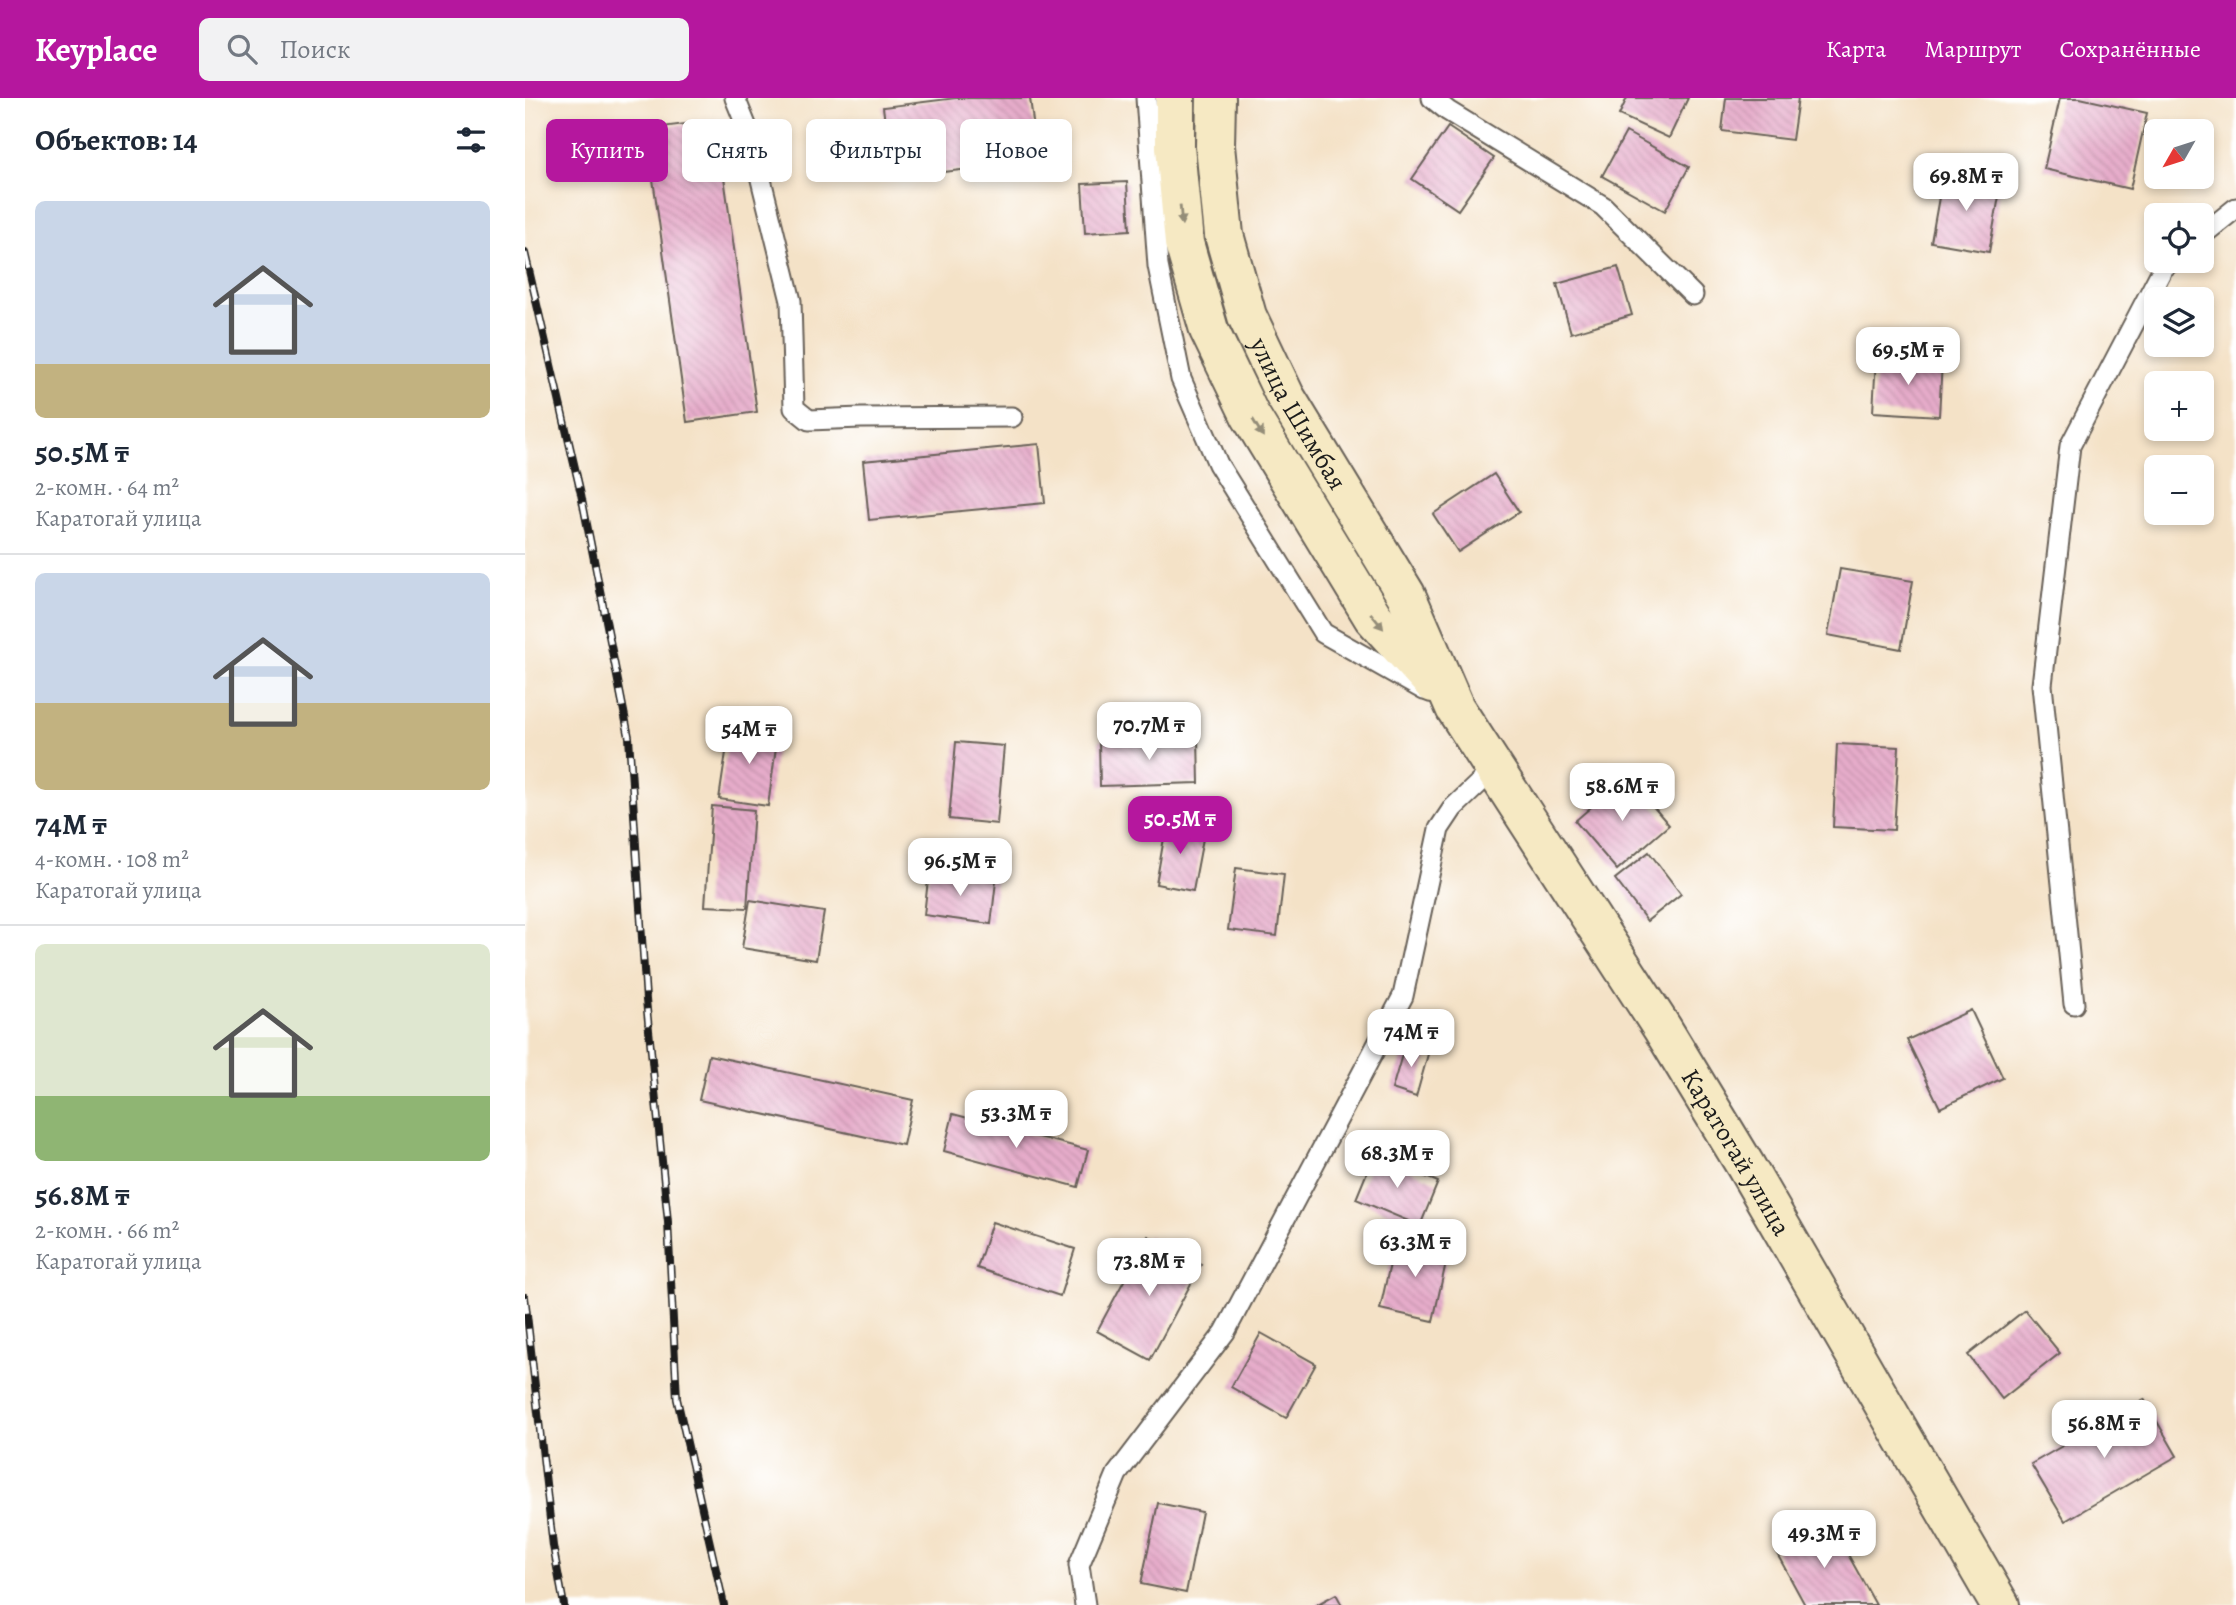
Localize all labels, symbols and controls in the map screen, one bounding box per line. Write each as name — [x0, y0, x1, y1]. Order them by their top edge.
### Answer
search box — [199, 18, 689, 81]
text: Keyplace — [35, 27, 157, 72]
icon: search — [223, 30, 261, 68]
text: Поиск — [279, 32, 351, 67]
text: Карта — [1826, 33, 1886, 65]
text: Маршрут — [1924, 33, 2022, 65]
text: Сохранённые — [2060, 33, 2201, 65]
chip: Купить — [546, 119, 668, 182]
chip: Снять — [682, 119, 792, 182]
chip: Фильтры — [806, 119, 946, 182]
chip: Новое — [960, 119, 1072, 182]
north arrow — [2144, 119, 2214, 189]
map controls — [2144, 119, 2214, 525]
text: Объектов: 14 — [35, 120, 197, 160]
icon: filters — [452, 121, 490, 159]
pin: 69.8M ₸ — [1901, 153, 2031, 213]
text: 69.8M ₸ — [1929, 160, 2003, 191]
button: locate — [2144, 203, 2214, 273]
one-way arrow — [1176, 205, 1187, 227]
icon: home — [200, 247, 326, 373]
button: layers — [2144, 287, 2214, 357]
pin: 69.5M ₸ — [1843, 328, 1973, 387]
street label: улица Шимбая — [1241, 331, 1355, 497]
text: 69.5M ₸ — [1872, 334, 1944, 365]
button: + — [2144, 371, 2214, 441]
one-way arrow — [1251, 418, 1264, 437]
text: 50.5M ₸ — [35, 432, 129, 472]
button: − — [2144, 455, 2214, 525]
text: 2-комн. · 64 m² — [35, 472, 179, 503]
text: Каратогай улица — [35, 503, 202, 534]
one-way arrow — [1369, 613, 1384, 630]
icon: home — [200, 619, 326, 745]
pin: 70.7M ₸ — [1084, 702, 1214, 762]
pin: 54M ₸ — [700, 706, 798, 766]
text: 70.7M ₸ — [1113, 709, 1185, 740]
text: 54M ₸ — [721, 713, 777, 744]
pin: 58.6M ₸ — [1557, 764, 1687, 823]
text: 58.6M ₸ — [1586, 770, 1658, 801]
pin: 50.5M ₸ — [1115, 796, 1245, 856]
text: 50.5M ₸ — [1144, 803, 1216, 834]
text: 74M ₸ — [35, 804, 107, 844]
pin: 96.5M ₸ — [895, 838, 1025, 898]
text: 4-комн. · 108 m² — [35, 844, 189, 875]
text: 96.5M ₸ — [924, 845, 996, 876]
text: Каратогай улица — [35, 875, 202, 906]
icon: home — [200, 990, 326, 1116]
pin: 74M ₸ — [1362, 1010, 1460, 1069]
text: 74M ₸ — [1383, 1016, 1439, 1047]
street label: Каратогай улица — [1673, 1062, 1799, 1242]
pin: 53.3M ₸ — [951, 1090, 1081, 1150]
text: 53.3M ₸ — [981, 1097, 1051, 1128]
pin: 68.3M ₸ — [1332, 1130, 1462, 1190]
text: 68.3M ₸ — [1361, 1137, 1433, 1168]
text: 56.8M ₸ — [35, 1175, 130, 1215]
text: 2-комн. · 66 m² — [35, 1215, 179, 1246]
pin: 63.3M ₸ — [1350, 1220, 1480, 1279]
text: 63.3M ₸ — [1379, 1226, 1451, 1257]
pin: 73.8M ₸ — [1084, 1238, 1214, 1298]
text: 73.8M ₸ — [1113, 1245, 1185, 1276]
text: Каратогай улица — [35, 1246, 202, 1277]
pin: 56.8M ₸ — [2039, 1400, 2169, 1460]
text: 56.8M ₸ — [2068, 1407, 2140, 1438]
pin: 49.3M ₸ — [1759, 1510, 1889, 1570]
text: 49.3M ₸ — [1788, 1517, 1860, 1548]

